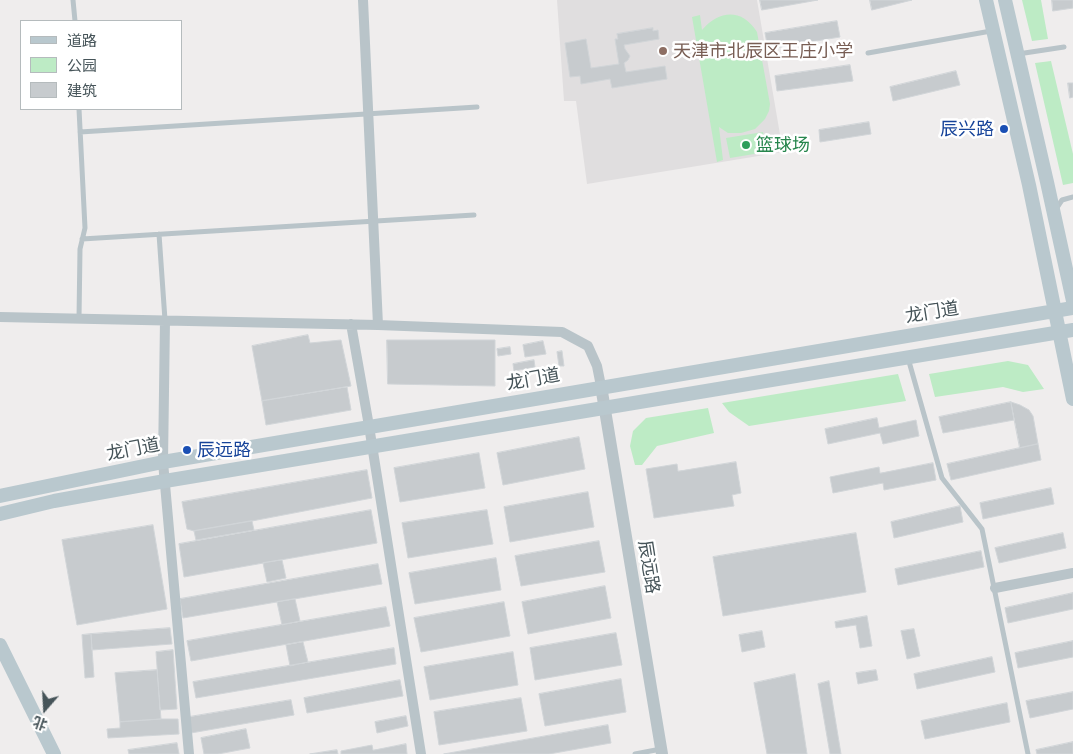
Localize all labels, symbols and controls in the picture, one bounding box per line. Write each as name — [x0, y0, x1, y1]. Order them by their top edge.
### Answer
legend — [20, 20, 182, 110]
text: 道路 — [67, 31, 97, 49]
place label: 天津市北辰区王庄小学 — [673, 40, 853, 62]
marker: 天津市北辰区王庄小学 — [657, 45, 669, 57]
text: 公园 — [67, 56, 97, 74]
text: 建筑 — [67, 81, 97, 99]
place label: 辰兴路 — [940, 118, 994, 140]
marker: 辰兴路 — [998, 123, 1010, 135]
place label: 篮球场 — [756, 134, 810, 156]
marker: 篮球场 — [740, 139, 752, 151]
street label: 龙门道 — [904, 297, 960, 327]
street label: 龙门道 — [505, 364, 561, 394]
street label: 龙门道 — [104, 433, 162, 465]
place label: 辰远路 — [197, 439, 251, 461]
marker: 辰远路 — [181, 444, 193, 456]
street label: 辰远路 — [634, 539, 664, 595]
north arrow — [20, 684, 70, 734]
text: 北 — [31, 713, 49, 734]

